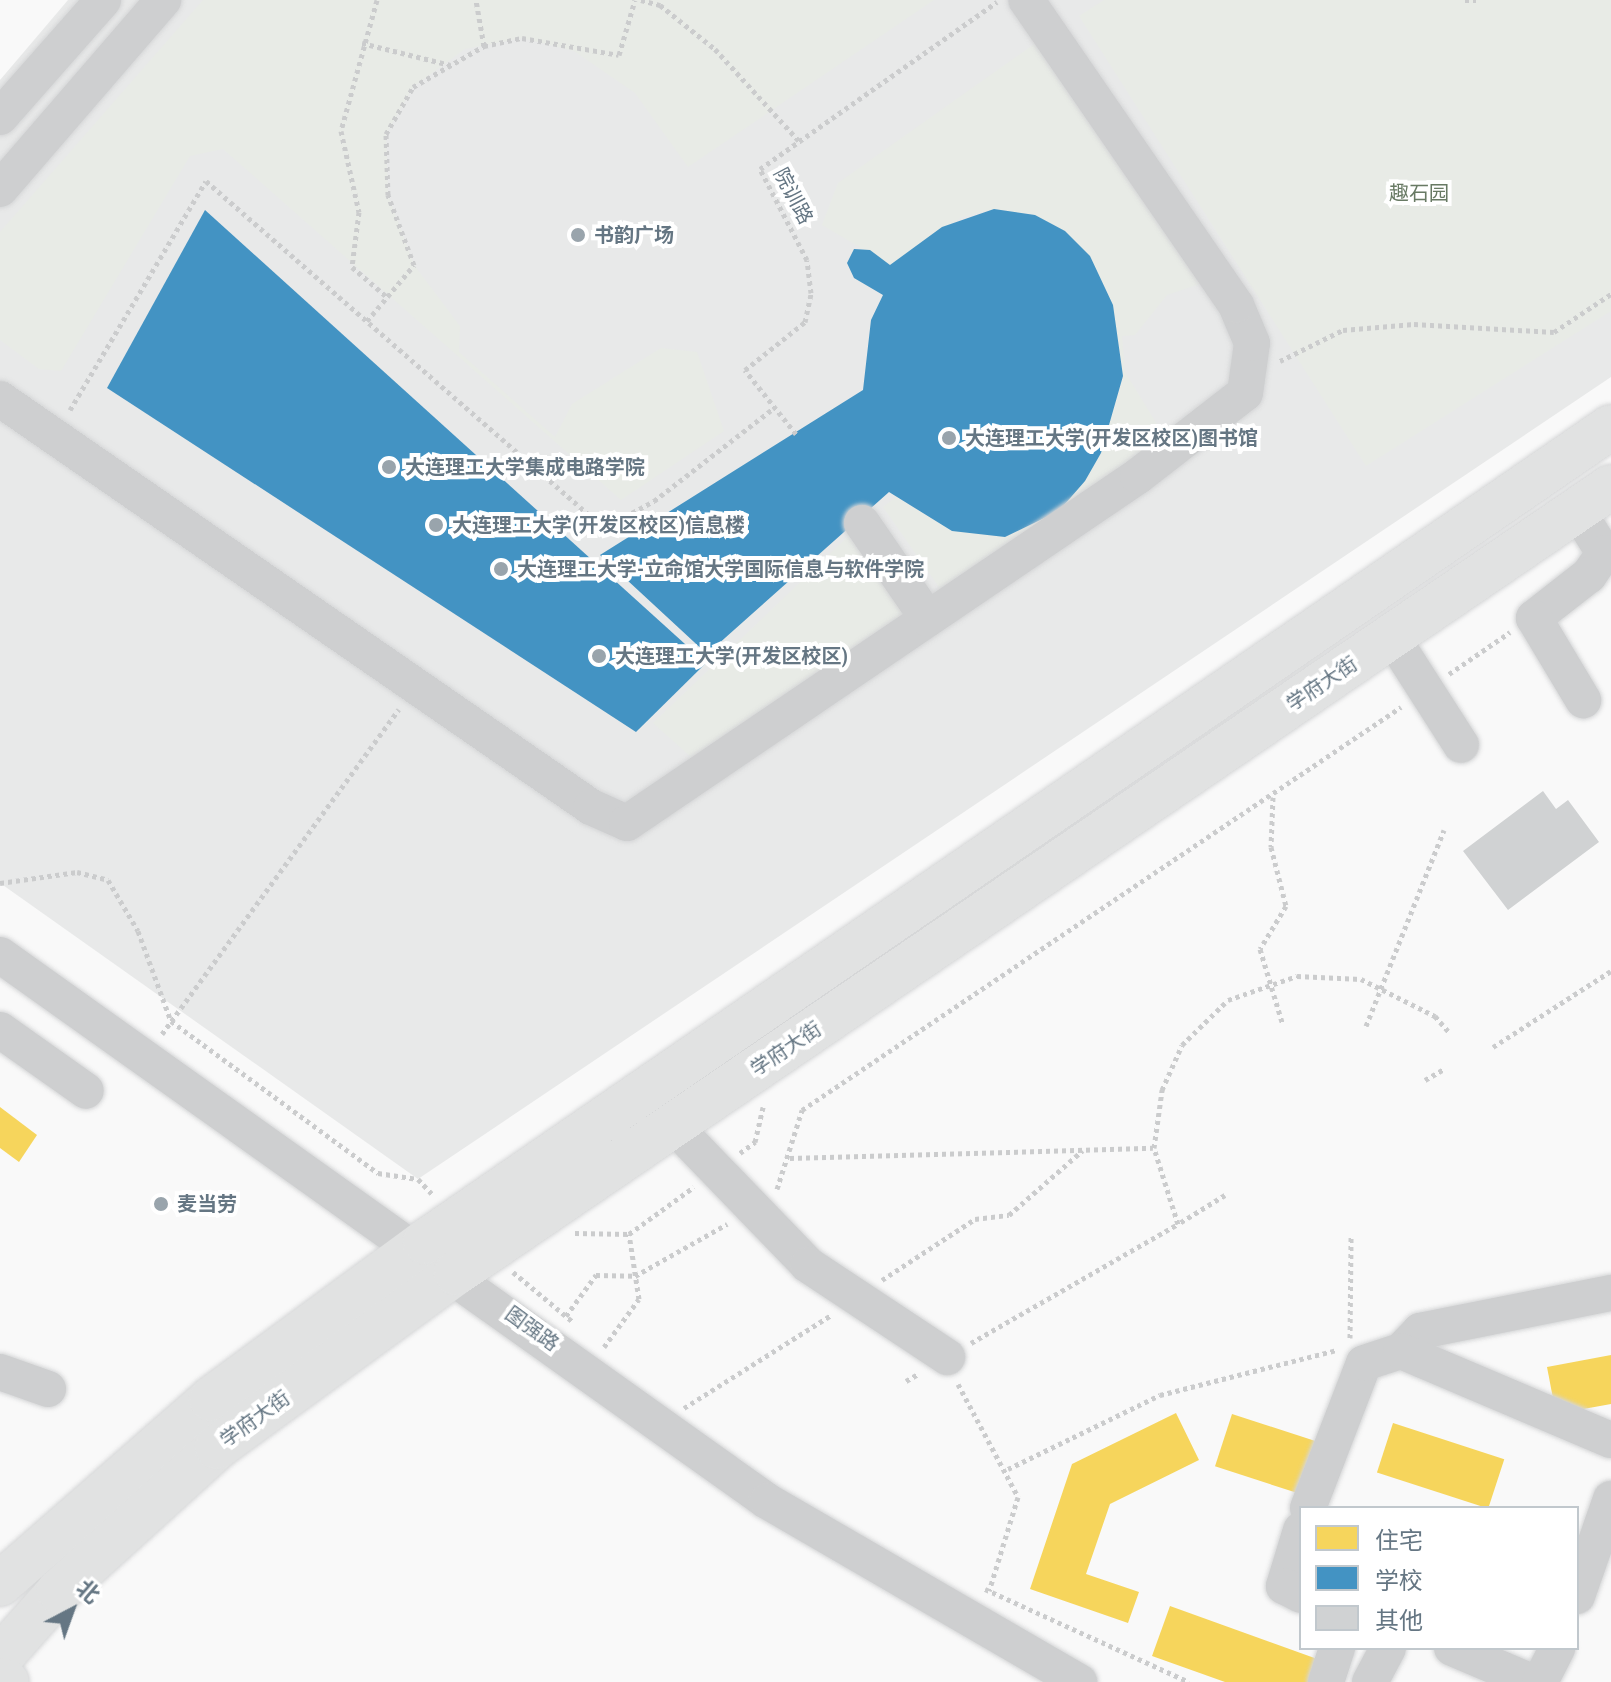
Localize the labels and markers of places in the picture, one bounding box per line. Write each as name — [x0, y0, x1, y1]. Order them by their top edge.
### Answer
place label: 书韵广场 — [594, 223, 674, 247]
marker: 书韵广场 — [569, 226, 587, 244]
place label: 大连理工大学(开发区校区)图书馆 — [965, 426, 1258, 450]
marker: 大连理工大学(开发区校区)图书馆 — [940, 429, 958, 447]
place label: 大连理工大学集成电路学院 — [405, 455, 645, 479]
marker: 大连理工大学集成电路学院 — [380, 458, 398, 476]
place label: 大连理工大学(开发区校区)信息楼 — [452, 513, 745, 537]
marker: 大连理工大学(开发区校区)信息楼 — [427, 516, 445, 534]
place label: 大连理工大学-立命馆大学国际信息与软件学院 — [517, 557, 924, 581]
marker: 大连理工大学-立命馆大学国际信息与软件学院 — [492, 560, 510, 578]
place label: 大连理工大学(开发区校区) — [615, 644, 848, 668]
marker: 大连理工大学(开发区校区) — [590, 647, 608, 665]
place label: 麦当劳 — [177, 1192, 237, 1216]
marker: 麦当劳 — [152, 1195, 170, 1213]

